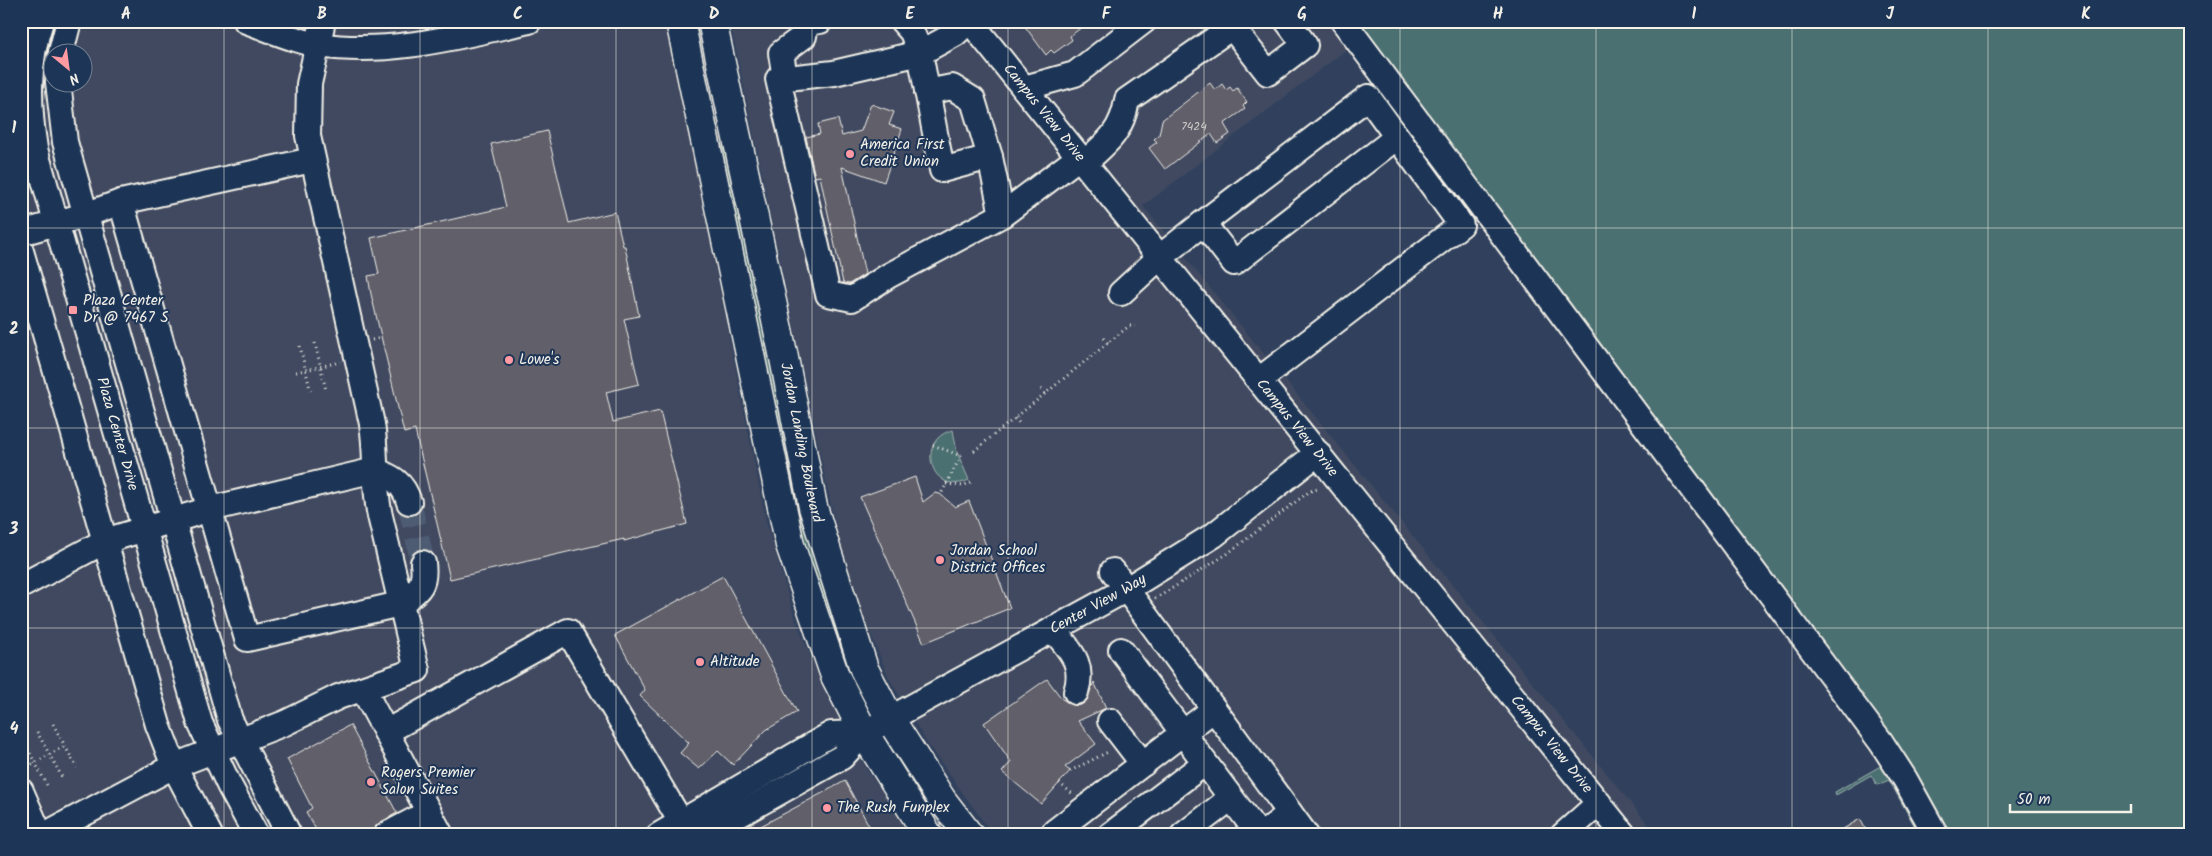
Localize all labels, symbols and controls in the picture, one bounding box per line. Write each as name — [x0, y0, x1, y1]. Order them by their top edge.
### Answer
text: A — [121, 2, 131, 27]
text: B — [317, 2, 327, 27]
text: C — [513, 2, 523, 27]
text: D — [709, 2, 720, 27]
text: E — [906, 2, 916, 27]
text: F — [1102, 2, 1112, 27]
text: G — [1297, 2, 1307, 27]
text: H — [1493, 2, 1503, 27]
text: I — [1692, 2, 1697, 27]
text: J — [1886, 2, 1895, 27]
text: K — [2081, 2, 2091, 27]
north arrow — [42, 42, 92, 92]
street label: Campus View Drive — [997, 58, 1091, 168]
text: N — [64, 67, 83, 90]
text: 1 — [12, 116, 17, 141]
house number: 7424 — [1181, 117, 1207, 136]
place label: America First Credit Union — [860, 133, 945, 174]
marker: America First Credit Union — [844, 148, 856, 160]
place label: Plaza Center Dr @ 7467 S — [83, 289, 169, 330]
marker: Plaza Center Dr @ 7467 S — [67, 304, 79, 316]
text: 2 — [9, 317, 19, 342]
place label: Lowe's — [519, 348, 560, 372]
marker: Lowe's — [503, 354, 515, 366]
street label: Jordan Landing Boulevard — [773, 361, 829, 526]
street label: Campus View Drive — [1250, 373, 1344, 483]
street label: Plaza Center Drive — [89, 374, 145, 494]
text: 3 — [9, 517, 19, 542]
place label: Jordan School District Offices — [950, 539, 1046, 580]
marker: Jordan School District Offices — [934, 554, 946, 566]
street label: Center View Way — [1045, 567, 1152, 641]
place label: Altitude — [710, 650, 760, 674]
marker: Altitude — [694, 656, 706, 668]
street label: Campus View Drive — [1504, 690, 1599, 799]
text: 4 — [10, 717, 19, 742]
place label: Rogers Premier Salon Suites — [381, 761, 476, 802]
marker: Rogers Premier Salon Suites — [365, 776, 377, 788]
scale bar — [2010, 781, 2131, 813]
text: 50 m — [2017, 788, 2051, 812]
place label: The Rush Funplex — [837, 796, 950, 820]
marker: The Rush Funplex — [821, 802, 833, 814]

